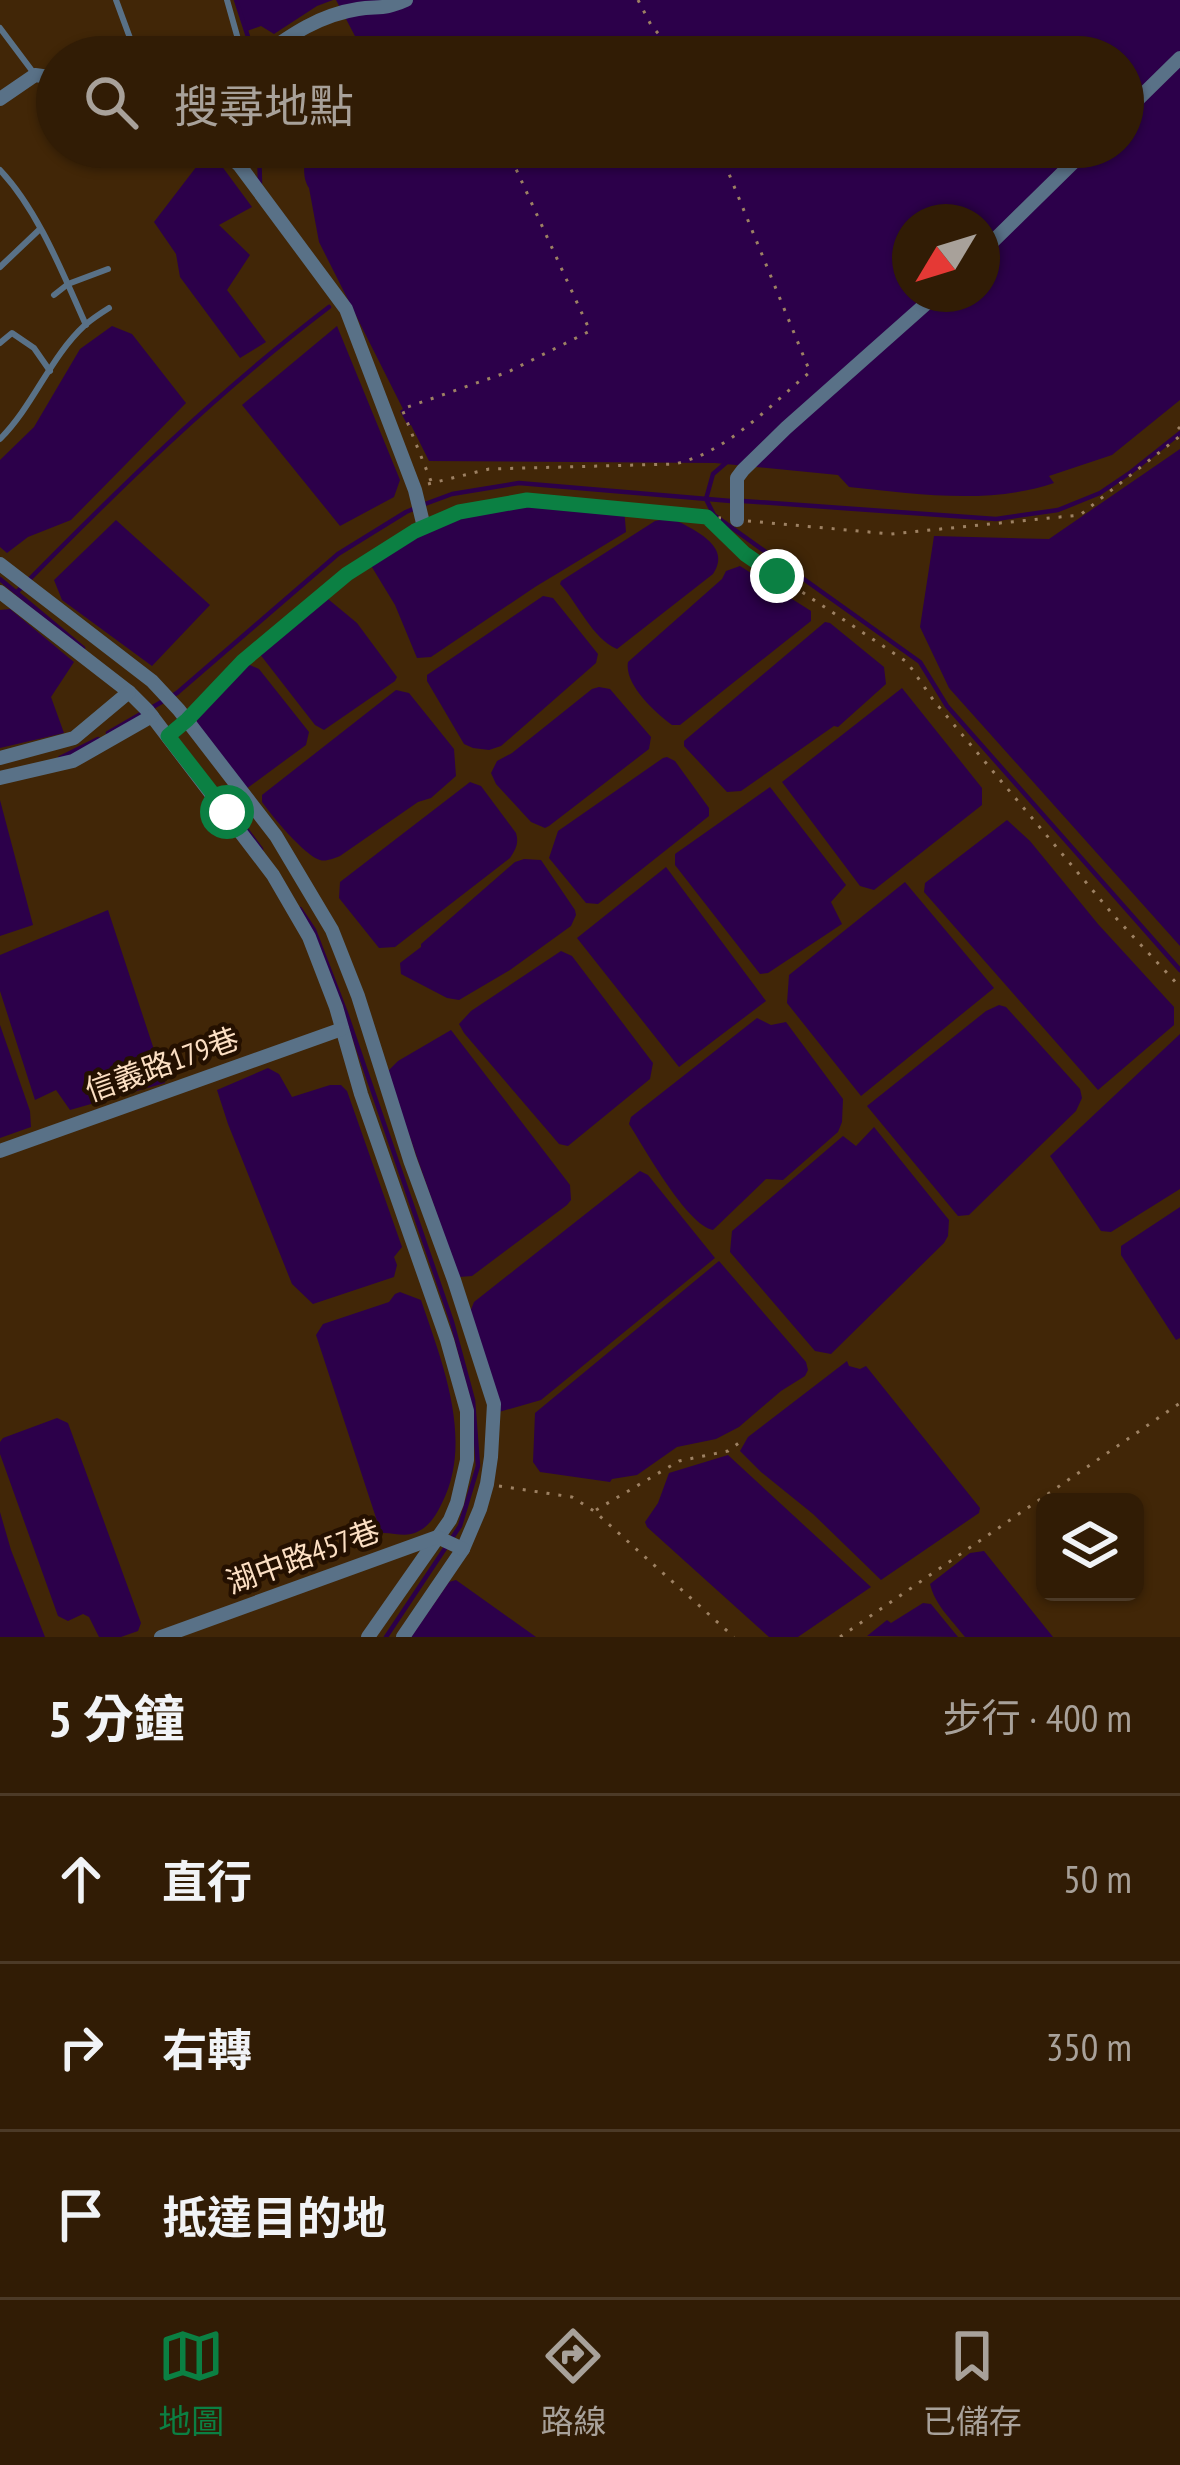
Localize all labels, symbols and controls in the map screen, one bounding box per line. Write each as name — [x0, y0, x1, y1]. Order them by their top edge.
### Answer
search box — [36, 36, 1144, 168]
icon: search — [78, 69, 144, 135]
text: 搜尋地點 — [174, 76, 354, 134]
north arrow — [892, 204, 1000, 312]
route end — [750, 549, 804, 603]
route start — [200, 785, 254, 839]
street label: 信義路179巷 — [79, 1018, 244, 1109]
map controls — [1036, 1493, 1144, 1601]
button: layers — [1036, 1493, 1144, 1601]
street label: 湖中路457巷 — [220, 1510, 385, 1601]
text: 5 分鐘 — [48, 1685, 185, 1751]
text: 步行 · 400 m — [943, 1692, 1132, 1743]
icon: ahead — [48, 1846, 114, 1912]
text: 直行 — [162, 1852, 252, 1910]
text: 50 m — [1063, 1853, 1132, 1904]
icon: right — [48, 2014, 114, 2080]
text: 右轉 — [162, 2020, 252, 2078]
text: 350 m — [1046, 2021, 1132, 2072]
icon: arrive — [48, 2182, 114, 2248]
text: 抵達目的地 — [162, 2188, 387, 2246]
tab: 地圖 — [158, 2323, 224, 2443]
tab: 路線 — [540, 2323, 606, 2443]
tab: 已儲存 — [923, 2323, 1022, 2443]

